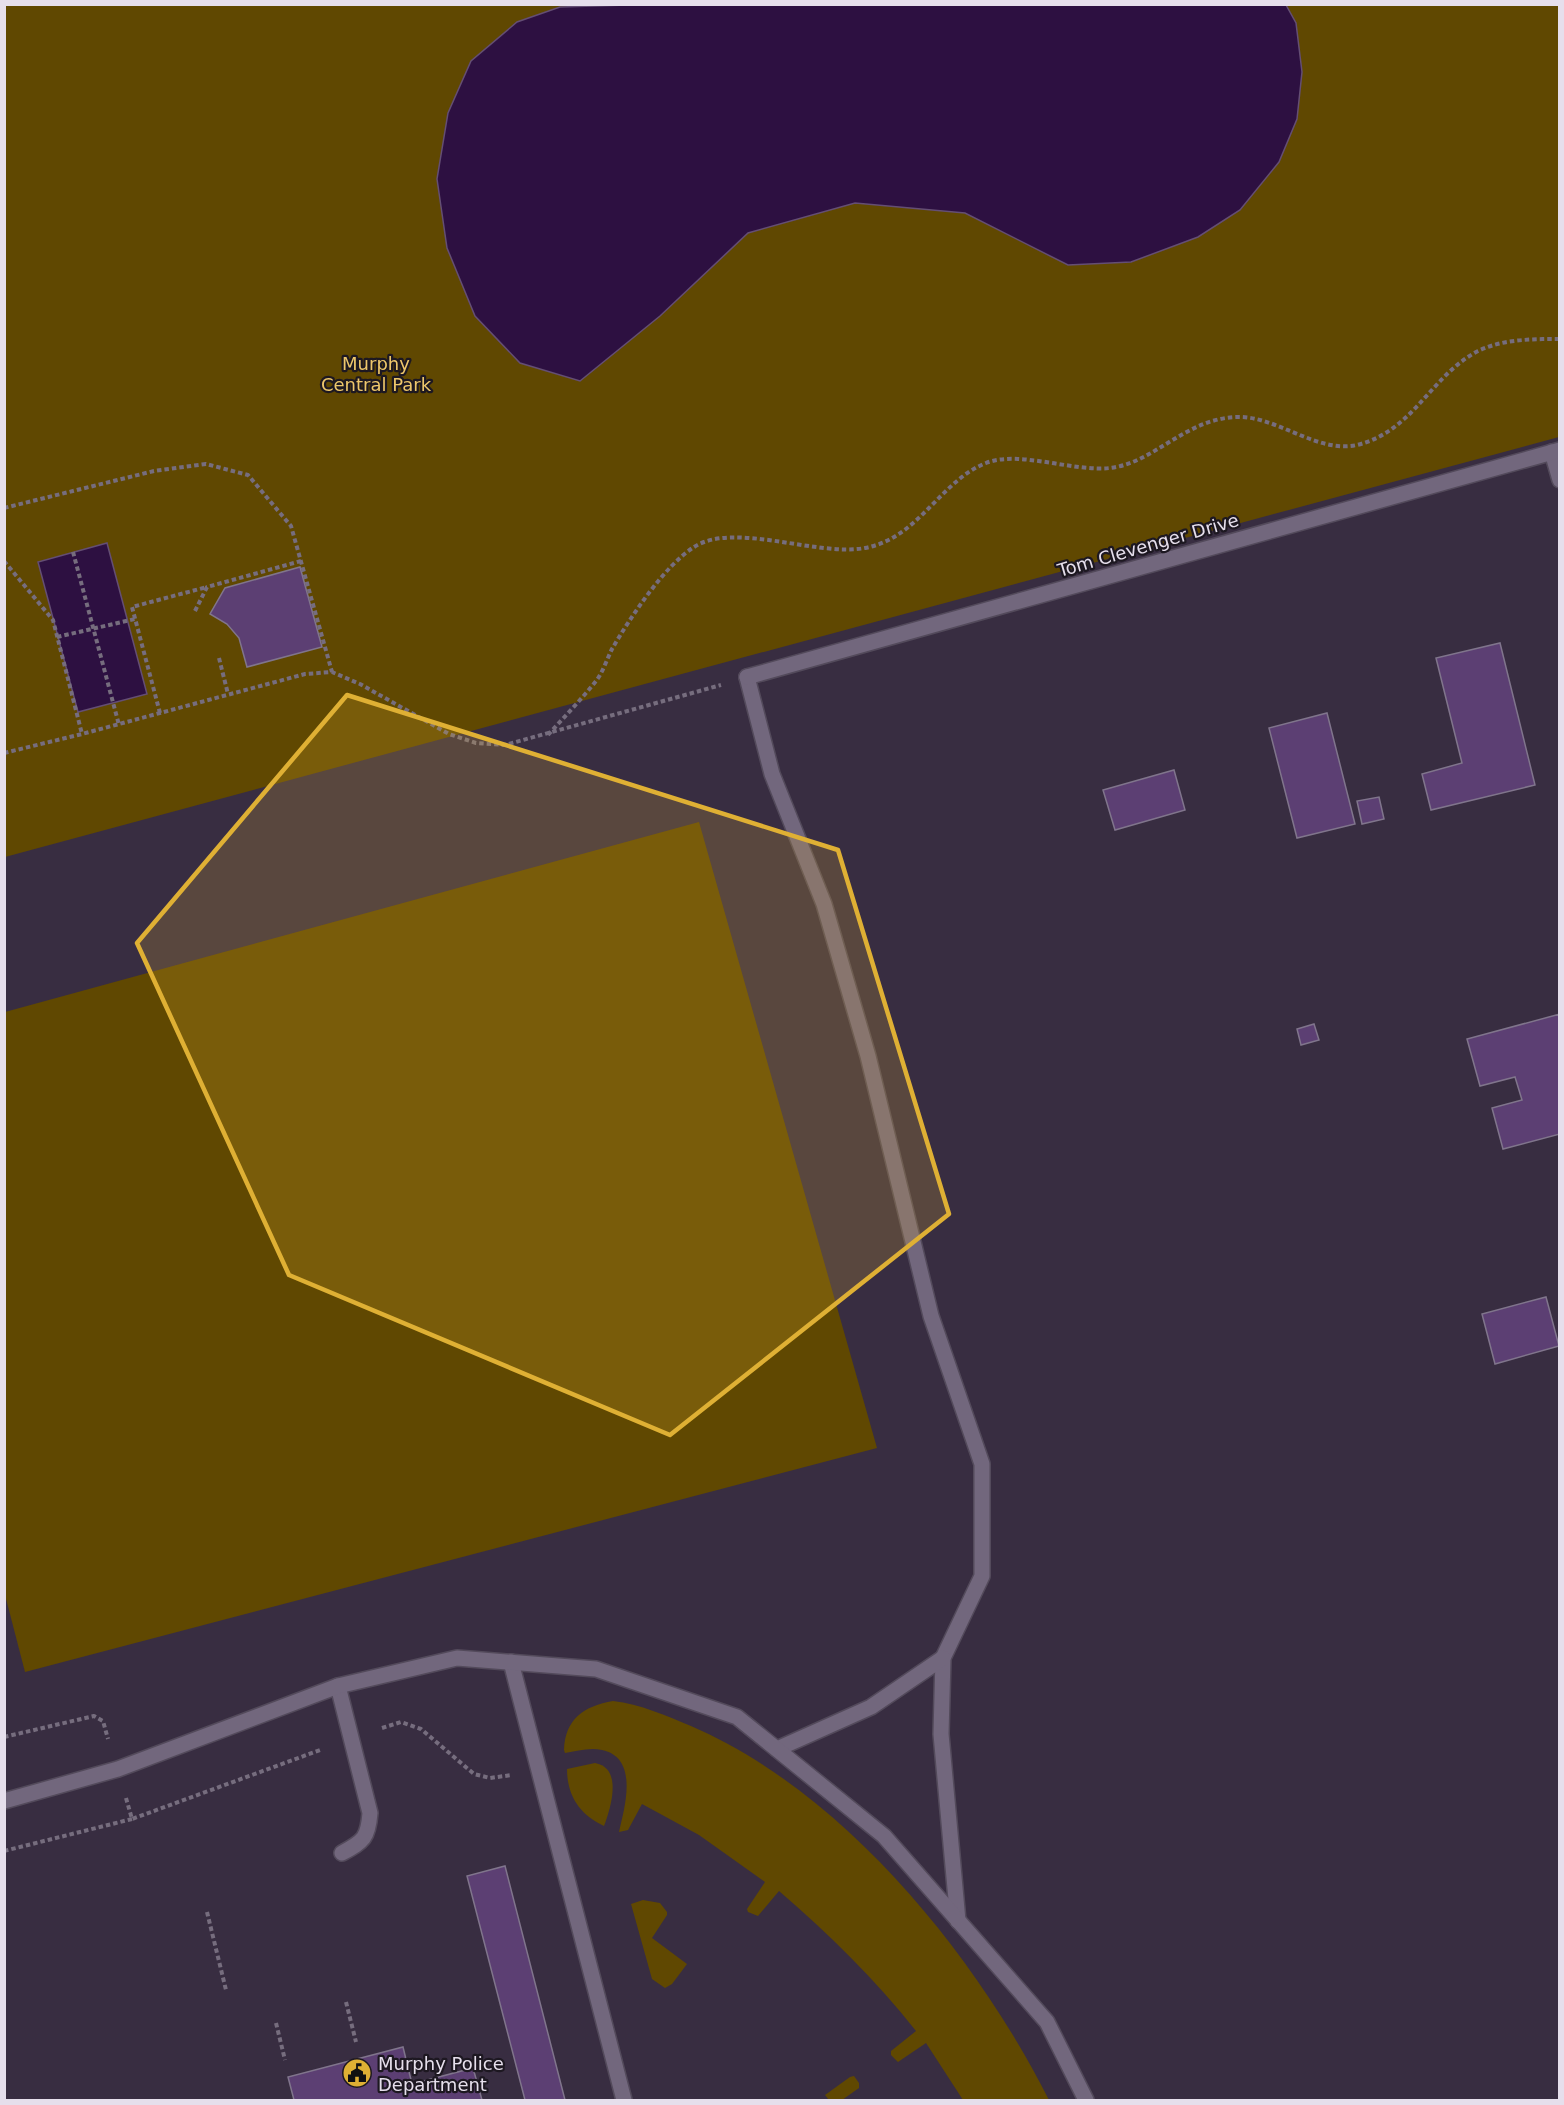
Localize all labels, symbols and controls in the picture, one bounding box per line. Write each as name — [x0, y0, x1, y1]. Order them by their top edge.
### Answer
park label: Murphy Central Park — [321, 353, 432, 395]
street label: Tom Clevenger Drive — [1054, 509, 1241, 581]
place label: Murphy Police Department — [378, 2053, 504, 2095]
public building icon: Murphy Police Department — [341, 2057, 373, 2089]

